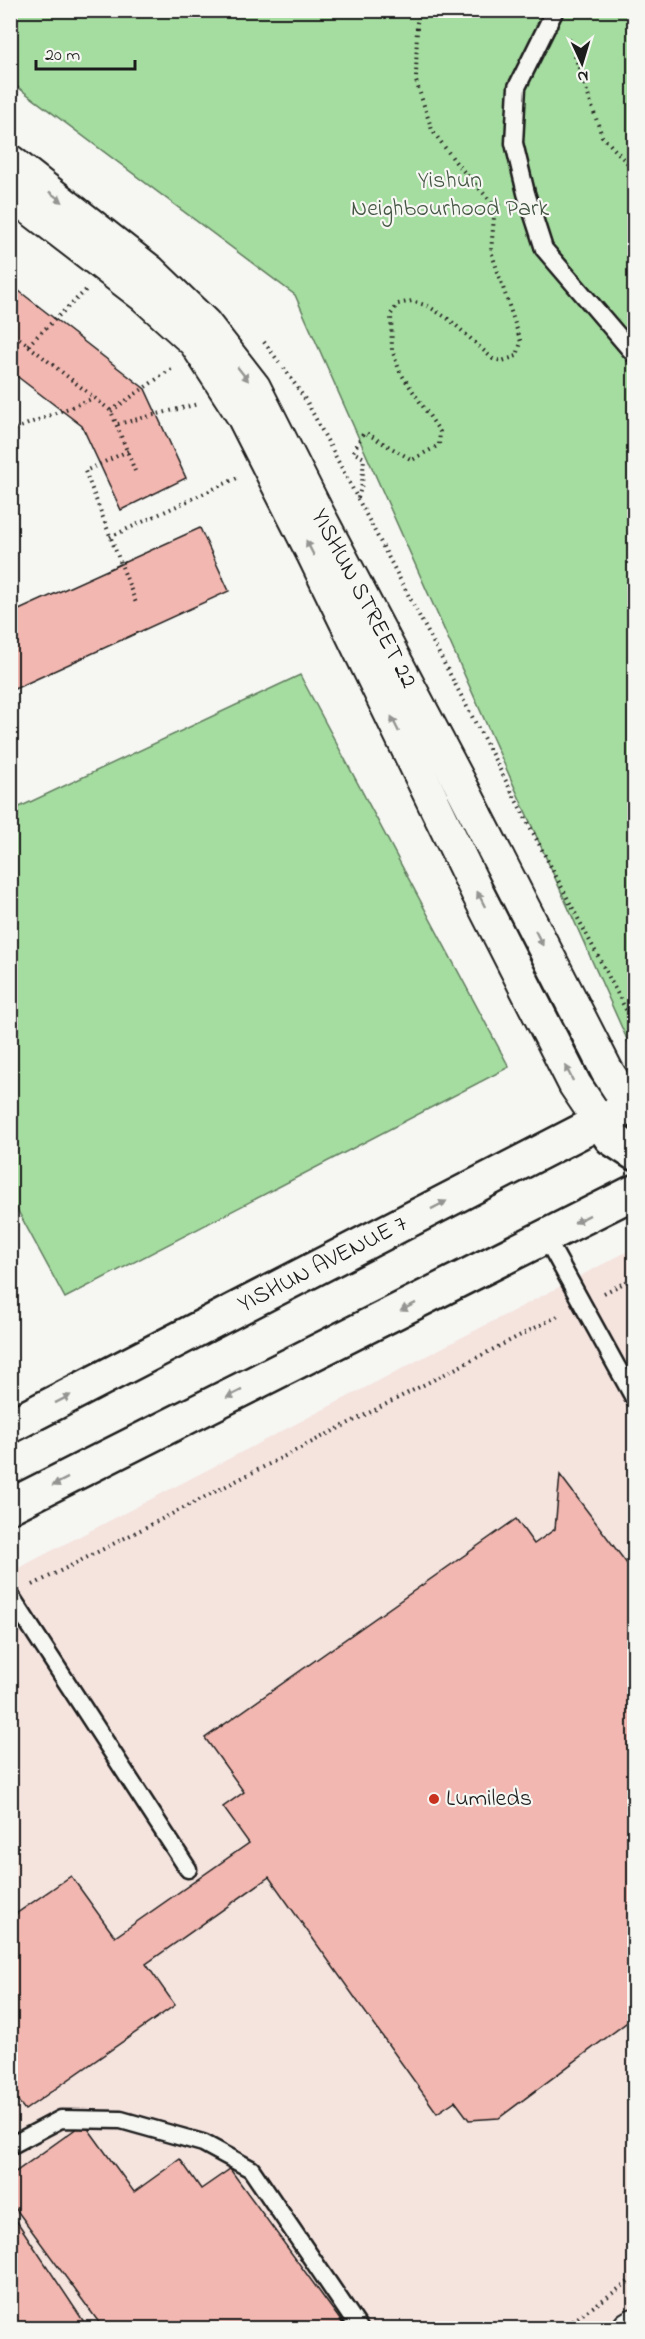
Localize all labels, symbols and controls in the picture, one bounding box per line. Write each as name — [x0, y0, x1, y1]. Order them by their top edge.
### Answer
scale bar — [36, 33, 135, 71]
north arrow — [552, 33, 612, 93]
text: 20 m — [45, 43, 80, 69]
text: N — [576, 64, 589, 88]
park label: Yishun Neighbourhood Park — [351, 164, 549, 227]
one-way arrow — [49, 190, 64, 202]
one-way arrow — [236, 366, 248, 381]
street label: YISHUN STREET 22 — [301, 503, 425, 695]
one-way arrow — [305, 540, 315, 557]
one-way arrow — [391, 715, 400, 732]
one-way arrow — [476, 890, 485, 907]
one-way arrow — [534, 930, 544, 947]
one-way arrow — [564, 1064, 573, 1081]
one-way arrow — [431, 1200, 448, 1210]
street label: YISHUN AVENUE 7 — [232, 1207, 414, 1323]
one-way arrow — [574, 1214, 591, 1224]
one-way arrow — [400, 1302, 417, 1312]
one-way arrow — [225, 1389, 243, 1399]
one-way arrow — [54, 1394, 71, 1404]
one-way arrow — [51, 1477, 68, 1486]
place label: Lumileds — [446, 1782, 532, 1817]
marker: Lumileds — [427, 1792, 441, 1806]

